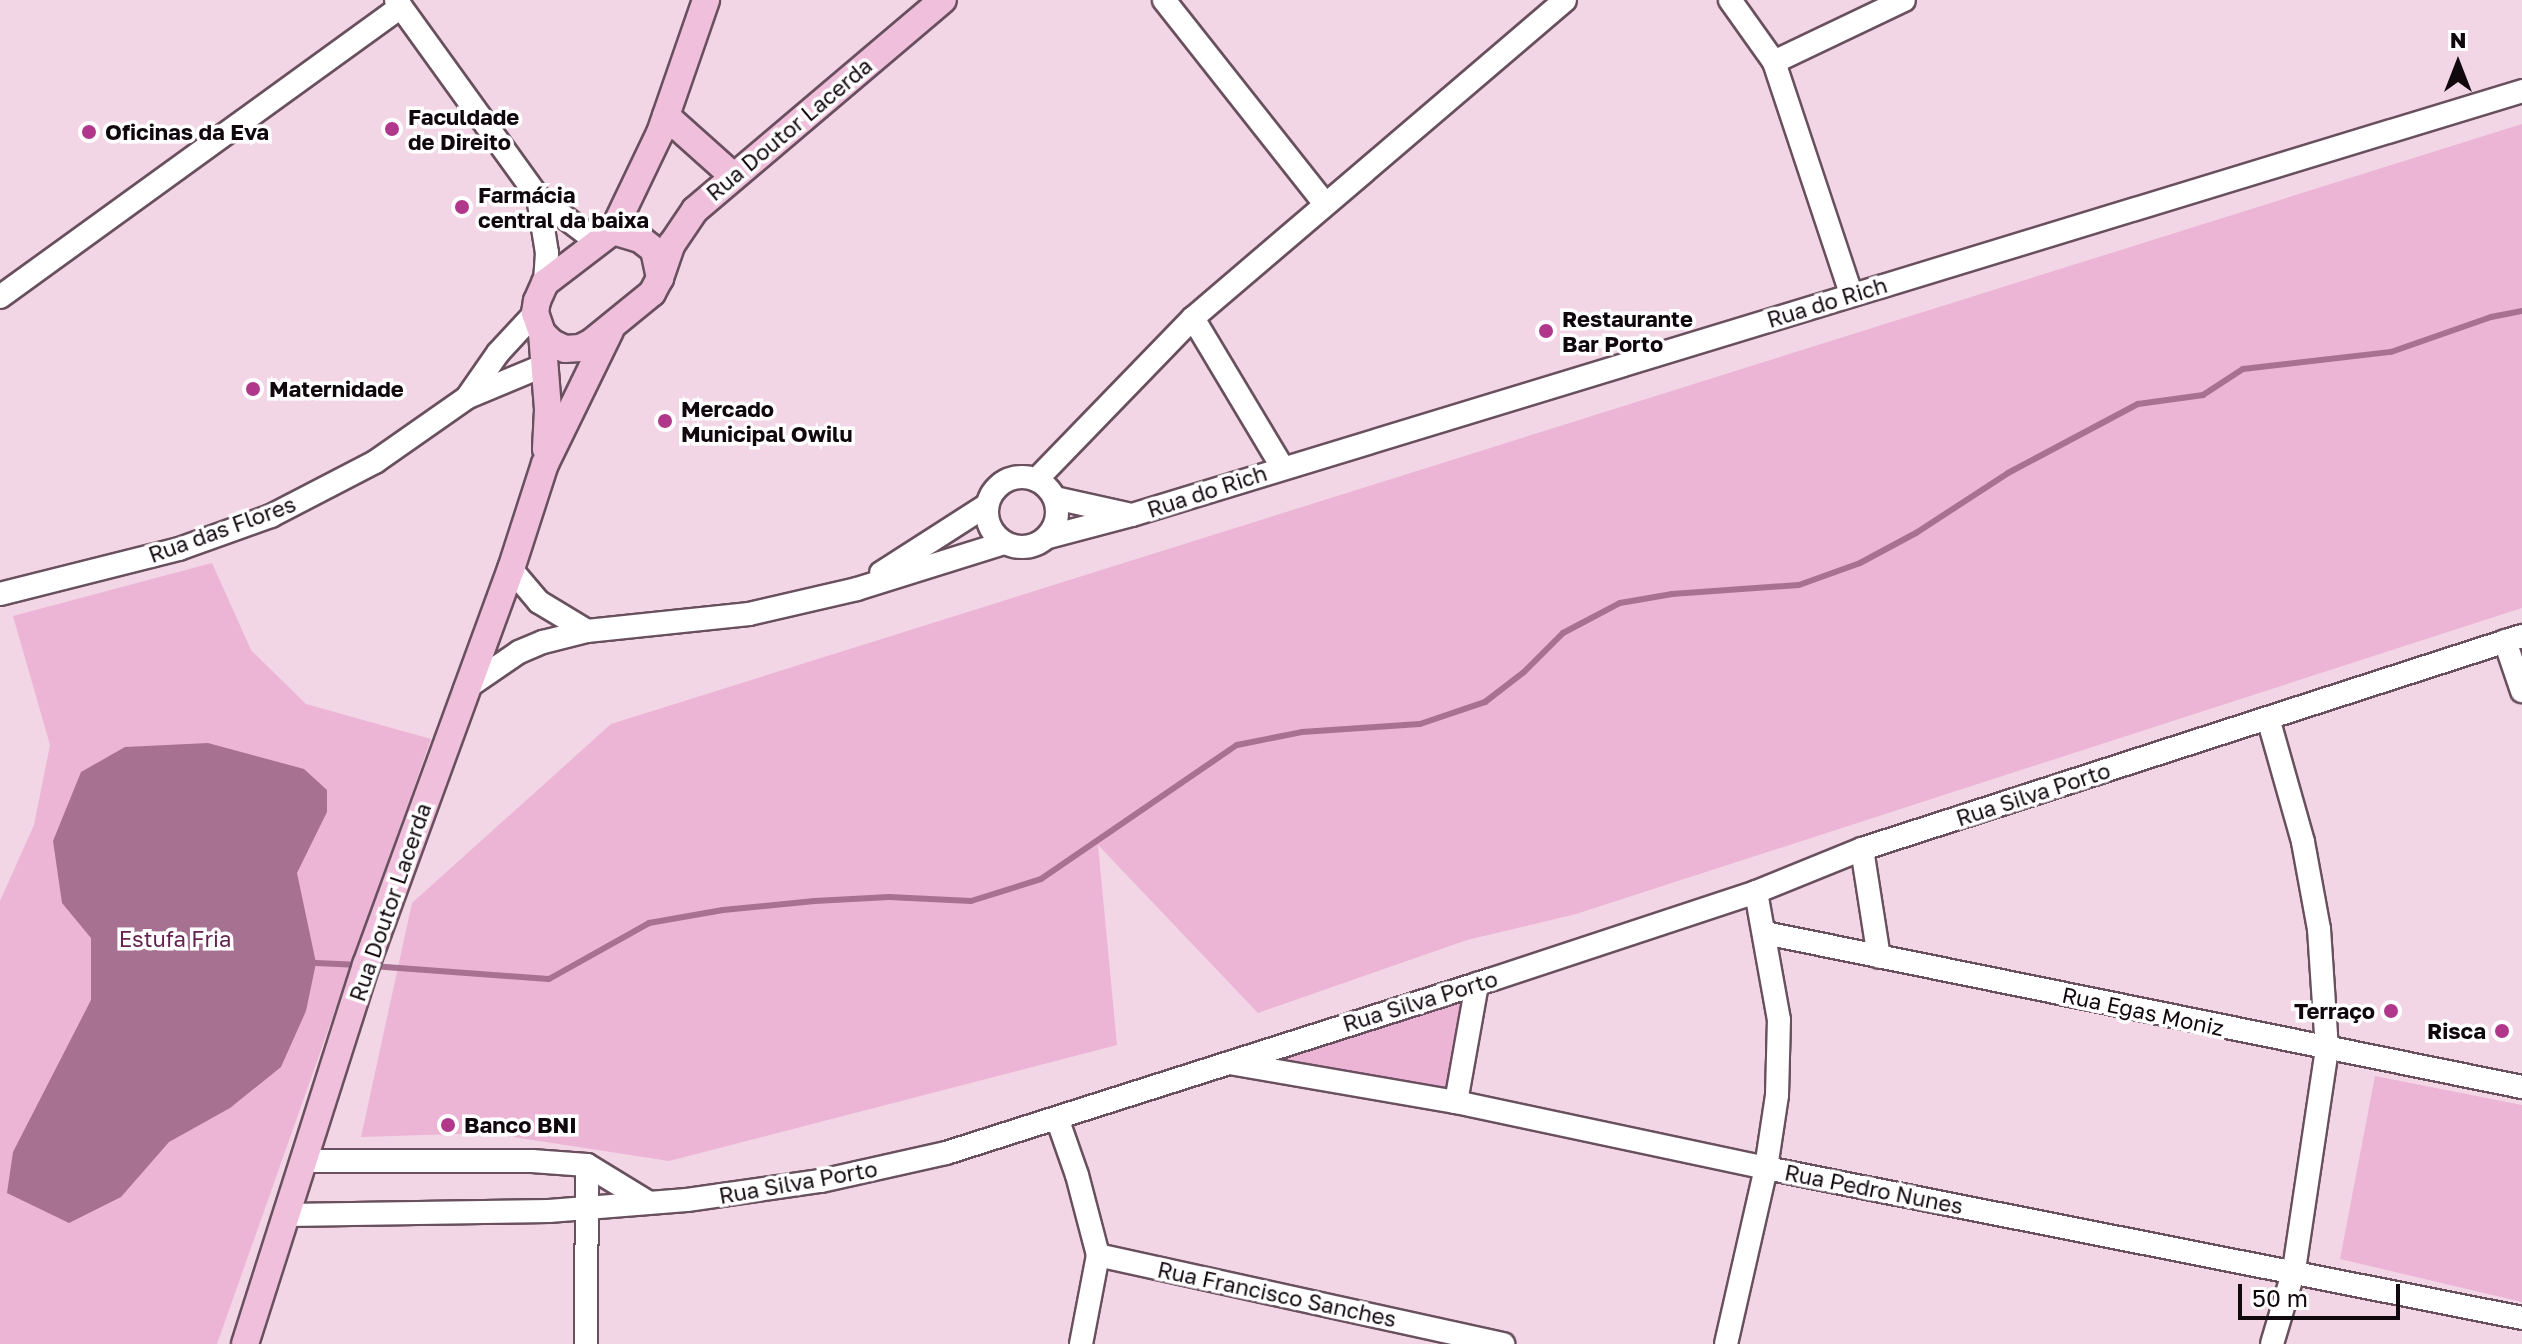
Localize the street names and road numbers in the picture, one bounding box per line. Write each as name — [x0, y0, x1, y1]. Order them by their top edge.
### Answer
street label: Rua Doutor Lacerda — [701, 52, 877, 206]
street label: Rua do Rich — [1764, 271, 1890, 333]
street label: Rua do Rich — [1144, 459, 1270, 523]
street label: Rua das Flores — [145, 490, 299, 568]
street label: Rua Silva Porto — [1953, 757, 2113, 831]
street label: Rua Doutor Lacerda — [344, 799, 436, 1005]
street label: Rua Silva Porto — [1339, 965, 1501, 1037]
street label: Rua Egas Moniz — [2060, 981, 2226, 1041]
street label: Rua Silva Porto — [717, 1155, 879, 1209]
street label: Rua Pedro Nunes — [1783, 1159, 1965, 1219]
street label: Rua Francisco Sanches — [1155, 1256, 1399, 1332]

